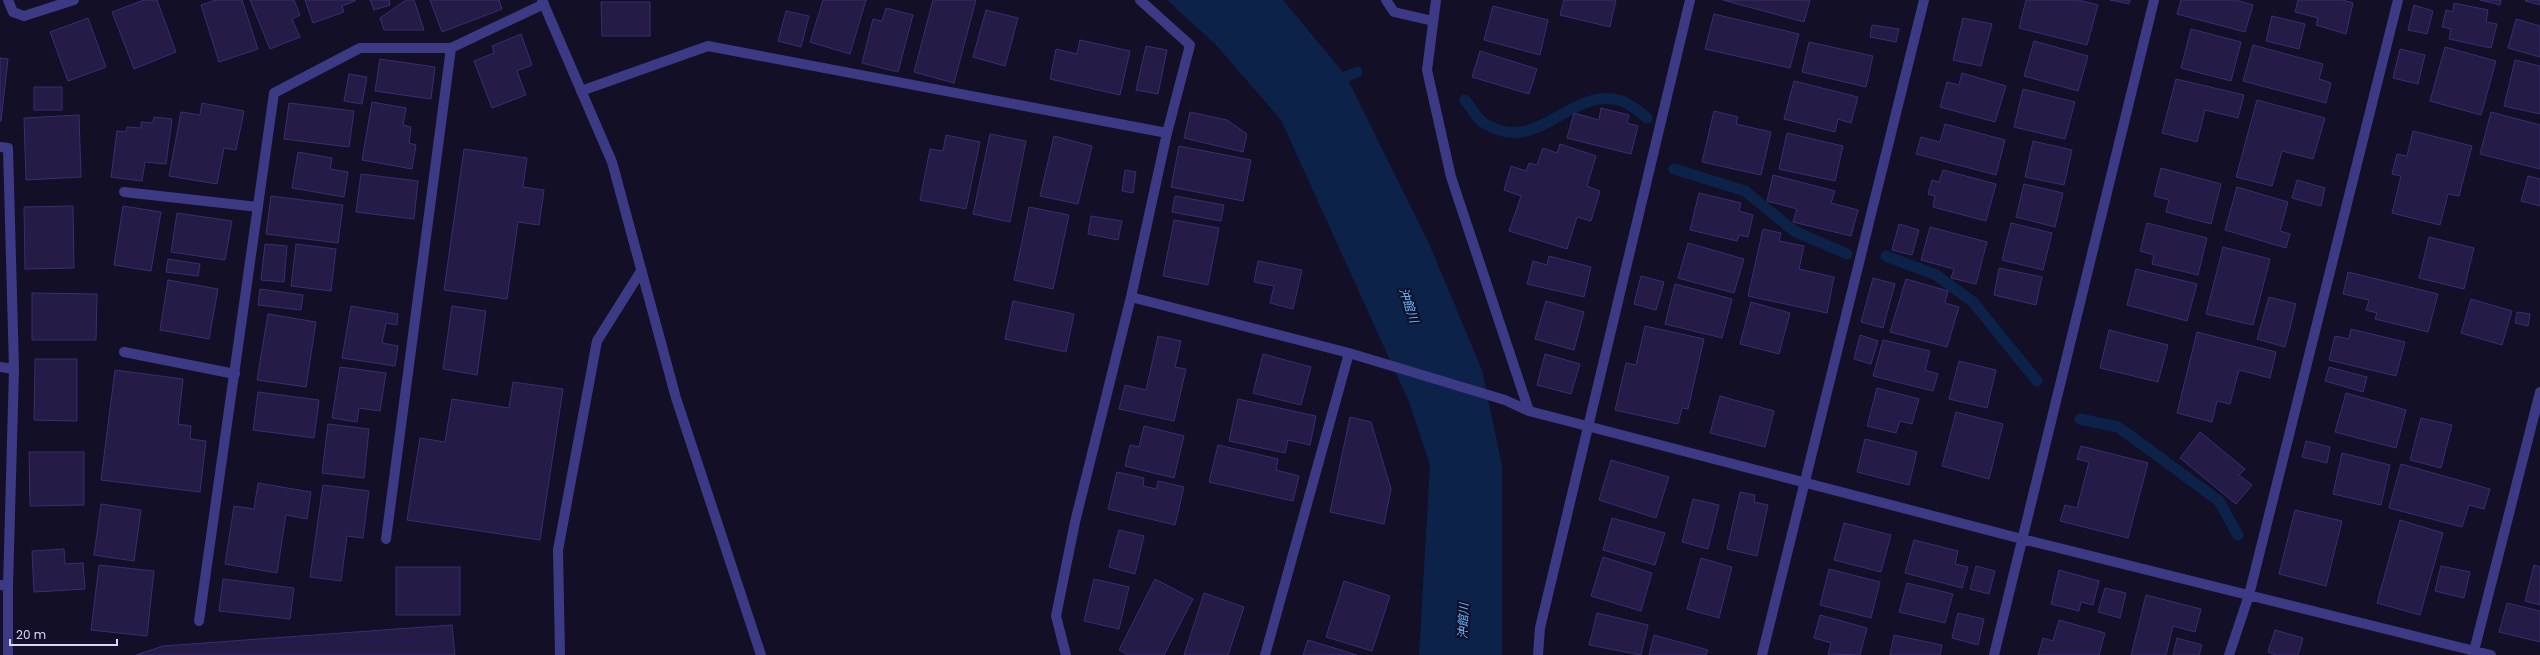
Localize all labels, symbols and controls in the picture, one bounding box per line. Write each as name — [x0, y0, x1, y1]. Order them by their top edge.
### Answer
water label: 沖館川 — [1395, 285, 1424, 327]
water label: 沖館川 — [1454, 601, 1472, 639]
scale bar — [10, 621, 117, 647]
text: 20 m — [16, 626, 46, 643]

